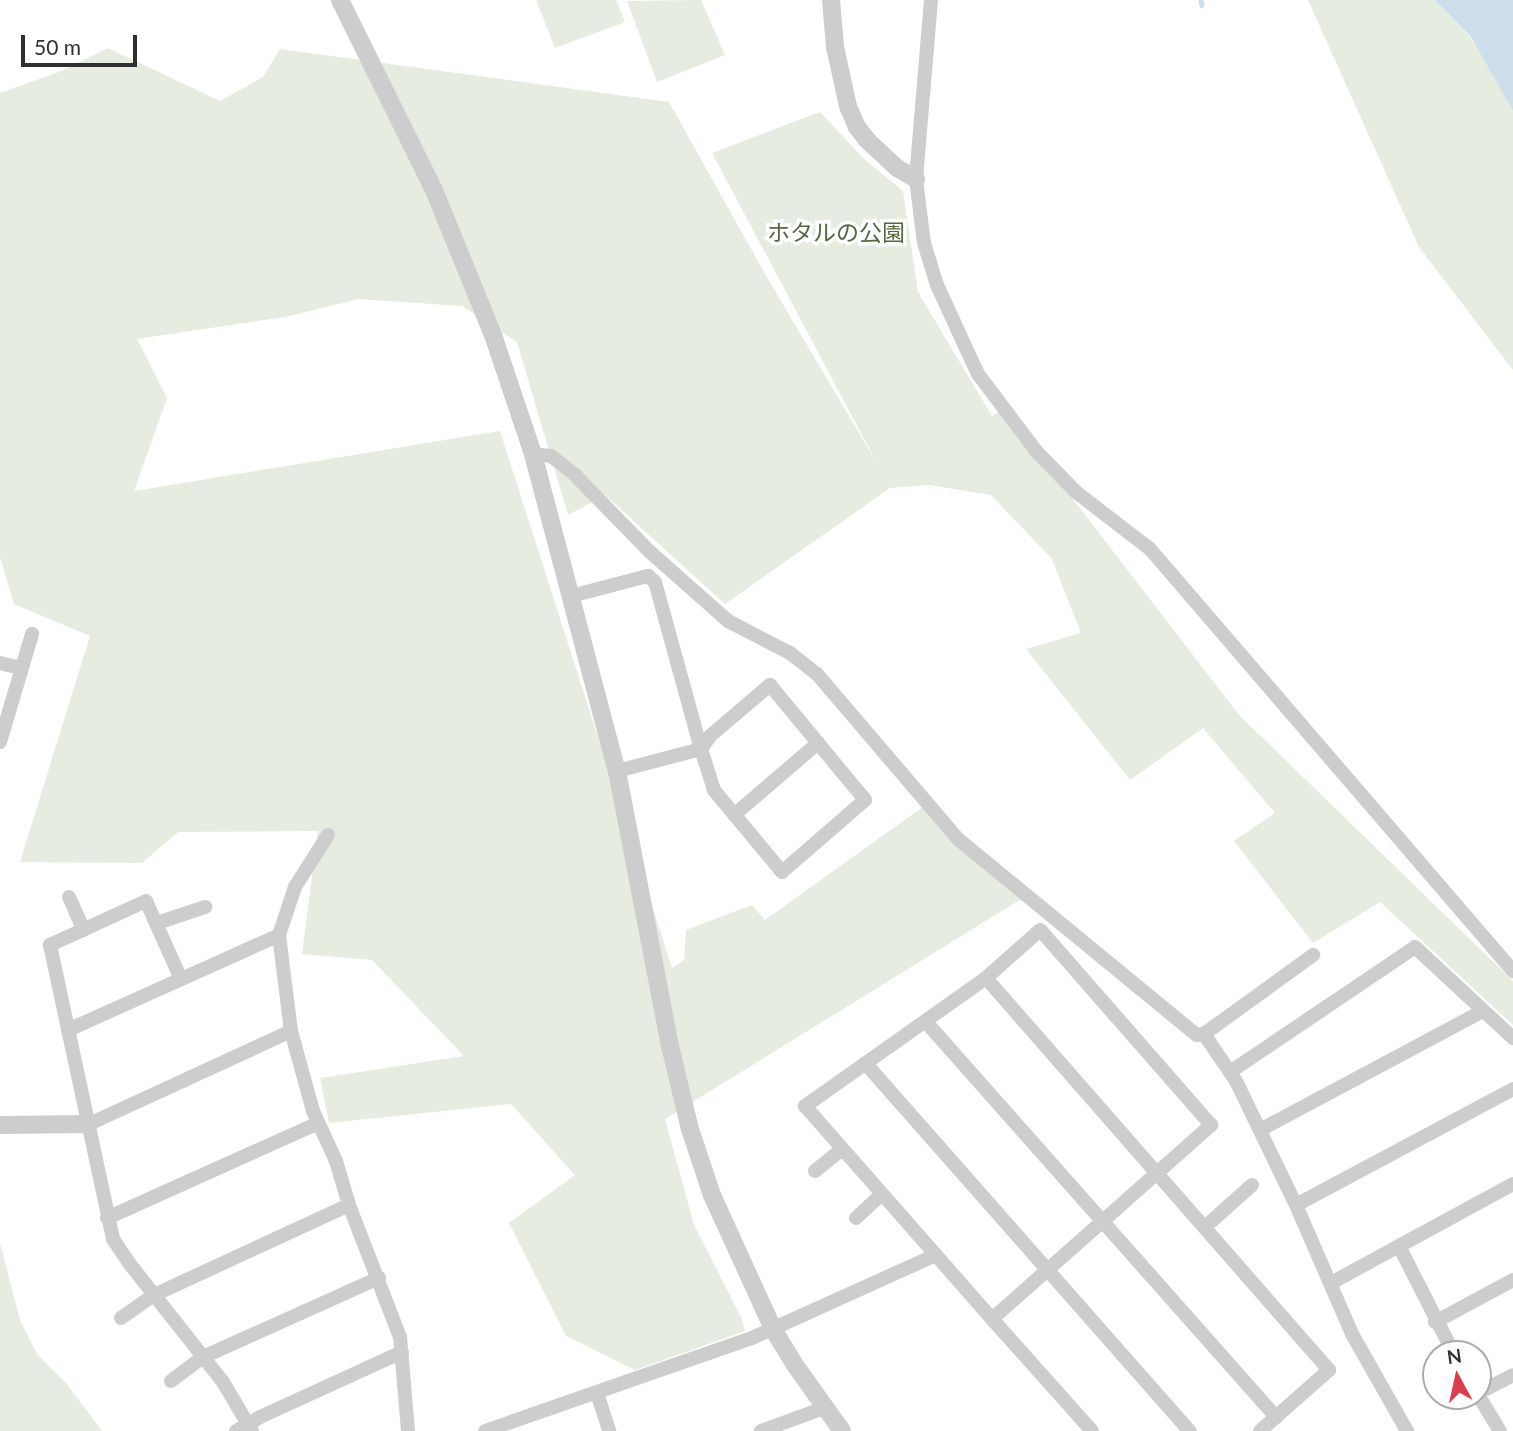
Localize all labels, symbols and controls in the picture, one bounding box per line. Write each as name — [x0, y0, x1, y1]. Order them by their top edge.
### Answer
scale bar — [24, 21, 140, 65]
text: 50 m — [34, 34, 81, 59]
park label: ホタルの公園 — [767, 218, 905, 246]
north arrow — [1422, 1340, 1492, 1410]
text: N — [1445, 1343, 1463, 1368]

